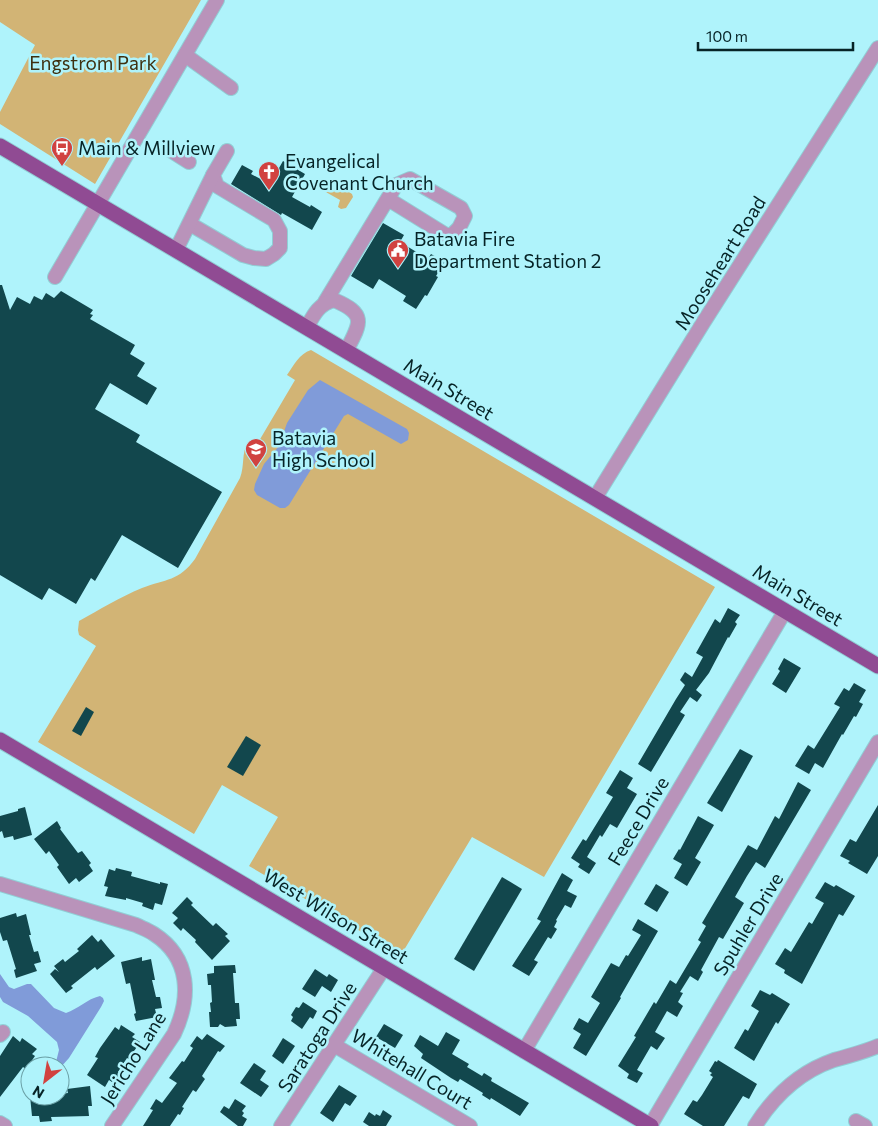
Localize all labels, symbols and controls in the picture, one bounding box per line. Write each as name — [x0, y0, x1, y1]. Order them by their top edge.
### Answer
scale bar — [698, 20, 853, 52]
text: 100 m — [706, 27, 748, 45]
park label: Engstrom Park — [29, 51, 157, 74]
bus stop icon: Main & Millview — [50, 136, 74, 167]
place label: Main & Millview — [78, 136, 215, 159]
place label: Evangelical Covenant Church — [285, 149, 434, 194]
church icon: Evangelical Covenant Church — [257, 160, 281, 191]
street label: Mooseheart Road — [669, 192, 770, 334]
place label: Batavia Fire Department Station 2 — [414, 227, 601, 272]
public building icon: Batavia Fire Department Station 2 — [386, 238, 410, 269]
street label: Main Street — [400, 353, 499, 425]
place label: Batavia High School — [272, 426, 375, 471]
school or university icon: Batavia High School — [244, 437, 268, 468]
street label: Main Street — [749, 559, 848, 631]
street label: Feece Drive — [602, 772, 673, 869]
street label: West Wilson Street — [259, 863, 413, 968]
street label: Spuhler Drive — [708, 868, 787, 979]
street label: Saratoga Drive — [272, 977, 361, 1096]
street label: Jericho Lane — [95, 1007, 170, 1108]
street label: Whitehall Court — [347, 1023, 477, 1114]
north arrow — [20, 1056, 70, 1106]
text: N — [29, 1083, 47, 1103]

